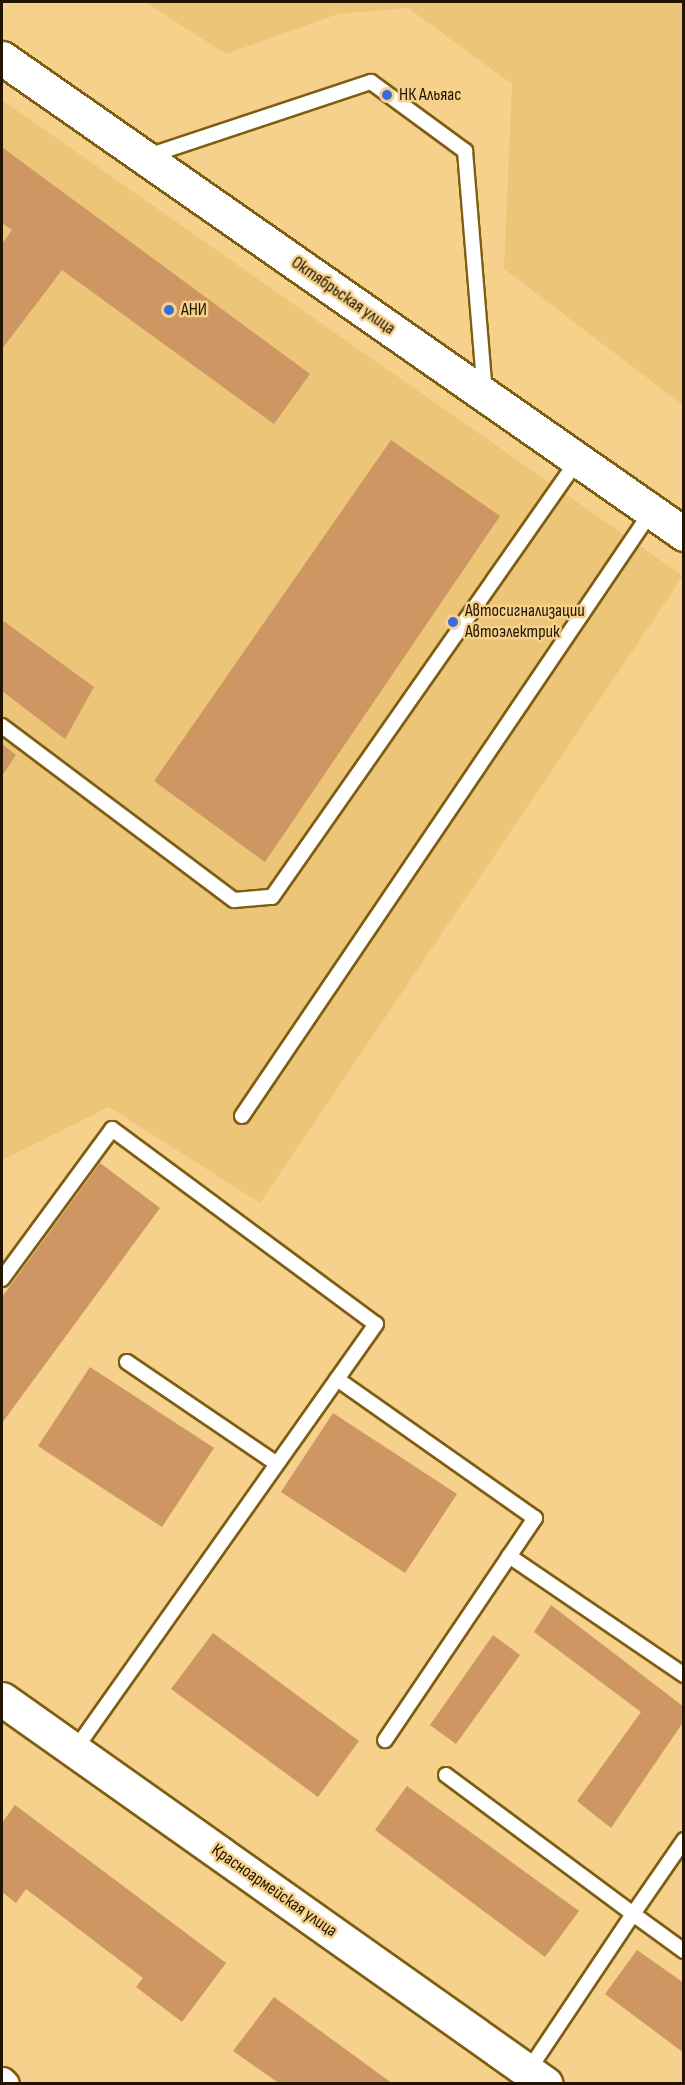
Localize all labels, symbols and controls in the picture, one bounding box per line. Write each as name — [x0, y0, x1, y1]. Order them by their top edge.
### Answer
place label: НК Альяас — [399, 84, 461, 106]
marker: НК Альяас — [380, 88, 394, 102]
street label: Октябрьская улица — [287, 252, 399, 340]
place label: АНИ — [181, 299, 207, 321]
marker: АНИ — [162, 303, 176, 317]
place label: Автосигнализации Автоэлектрик — [465, 601, 585, 644]
marker: Автосигнализации Автоэлектрик — [446, 615, 460, 629]
street label: Красноармейская улица — [207, 1840, 341, 1942]

